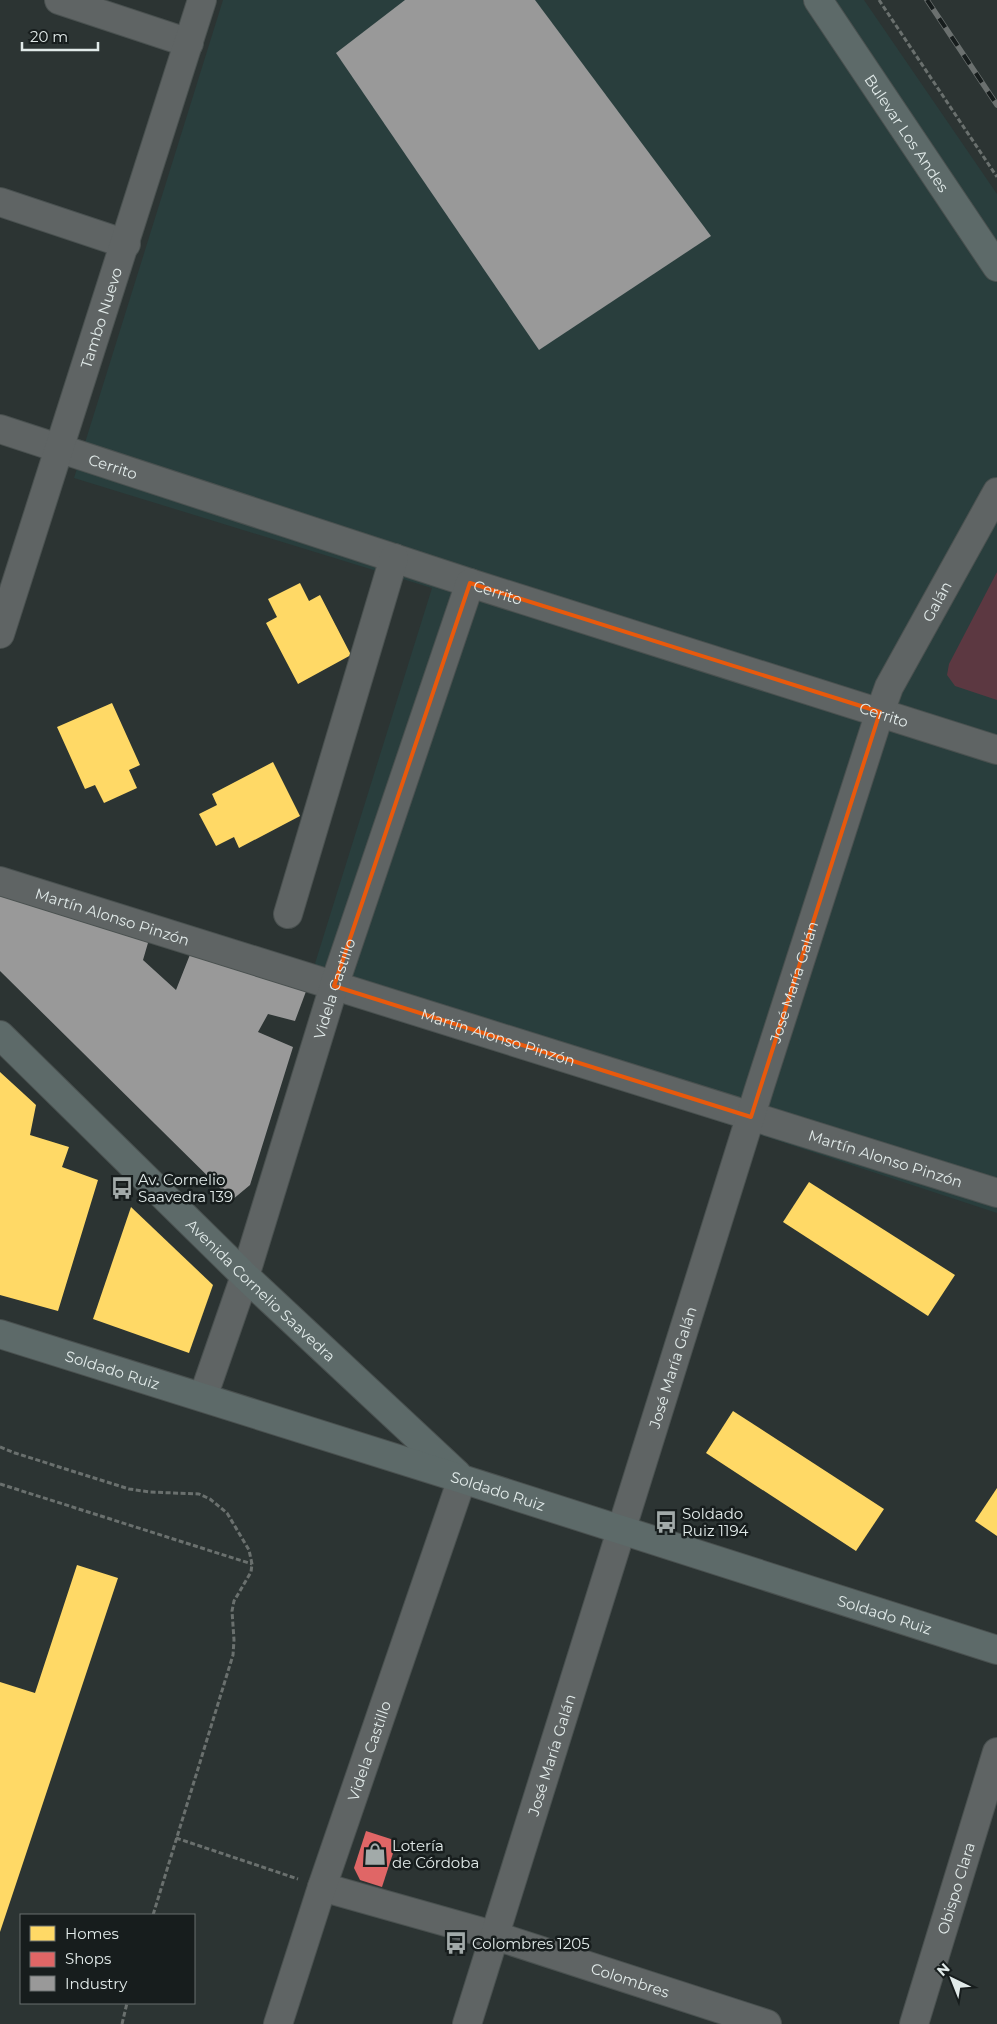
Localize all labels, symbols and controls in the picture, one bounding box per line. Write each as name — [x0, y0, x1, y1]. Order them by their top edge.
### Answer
scale bar — [22, 20, 99, 52]
text: 20 m — [30, 27, 68, 46]
street label: Bulevar Los Andes — [861, 70, 953, 195]
street label: Tambo Nuevo — [76, 265, 126, 371]
street label: Cerrito — [86, 449, 140, 483]
street label: Cerrito — [471, 575, 525, 609]
street label: Galán — [918, 578, 955, 625]
street label: Cerrito — [857, 698, 911, 731]
street label: Martín Alonso Pinzón — [33, 883, 192, 949]
street label: José María Galán — [765, 919, 822, 1046]
street label: Videla Castillo — [309, 936, 359, 1041]
street label: Martín Alonso Pinzón — [419, 1004, 578, 1070]
street label: Martín Alonso Pinzón — [806, 1125, 965, 1191]
place label: Av. Cornelio Saavedra 139 — [138, 1170, 233, 1206]
bus stop icon: Av. Cornelio Saavedra 139 — [109, 1175, 135, 1201]
street label: Avenida Cornelio Saavedra — [183, 1214, 340, 1365]
street label: José María Galán — [644, 1304, 700, 1432]
street label: Soldado Ruiz — [63, 1346, 162, 1393]
street label: Soldado Ruiz — [448, 1467, 548, 1515]
place label: Soldado Ruiz 1194 — [682, 1504, 749, 1540]
bus stop icon: Soldado Ruiz 1194 — [653, 1509, 679, 1535]
street label: Soldado Ruiz — [835, 1590, 935, 1638]
street label: José María Galán — [523, 1692, 579, 1819]
street label: Videla Castillo — [343, 1698, 395, 1803]
place label: Lotería de Córdoba — [392, 1836, 479, 1872]
street label: Obispo Clara — [932, 1840, 978, 1937]
shop icon: Lotería de Córdoba — [362, 1841, 388, 1867]
legend — [20, 1914, 195, 2004]
text: Homes — [65, 1924, 119, 1943]
bus stop icon: Colombres 1205 — [443, 1930, 469, 1956]
place label: Colombres 1205 — [472, 1934, 590, 1953]
text: Shops — [65, 1949, 111, 1968]
north arrow — [927, 1954, 977, 2004]
street label: Colombres — [589, 1958, 672, 2001]
text: N — [933, 1959, 953, 1980]
text: Industry — [65, 1974, 128, 1993]

